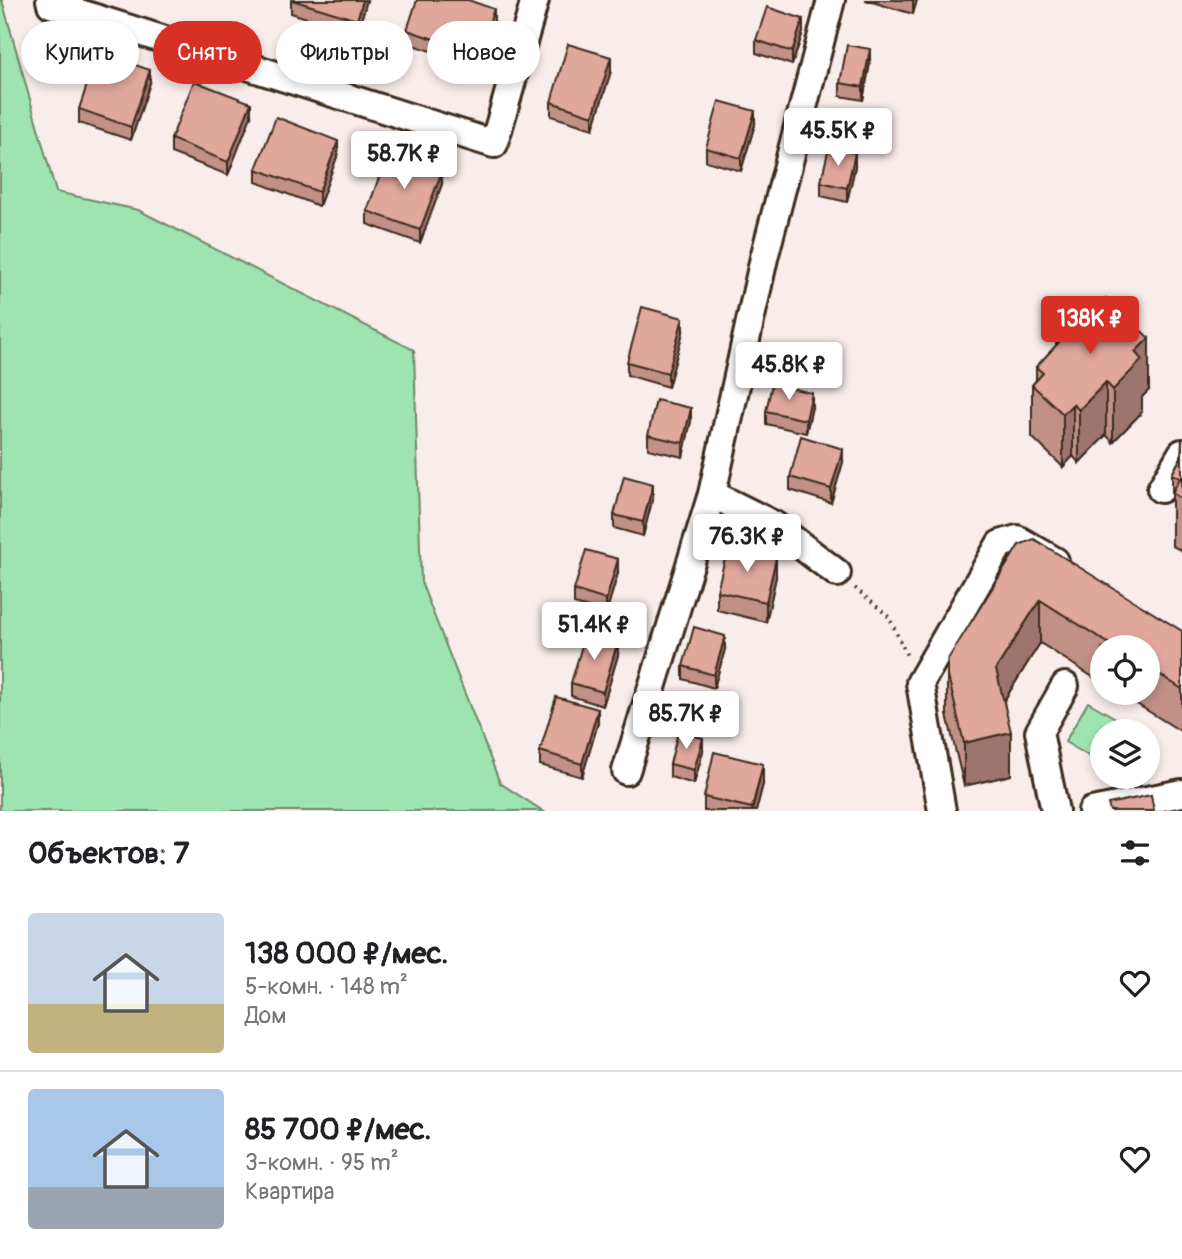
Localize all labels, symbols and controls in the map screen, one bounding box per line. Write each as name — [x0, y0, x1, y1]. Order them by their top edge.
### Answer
chip: Купить — [21, 21, 139, 84]
chip: Снять — [153, 21, 262, 84]
chip: Фильтры — [276, 21, 413, 84]
chip: Новое — [427, 21, 540, 84]
pin: 45.5K ₽ — [773, 108, 903, 168]
text: 45.5K ₽ — [800, 116, 876, 145]
pin: 58.7K ₽ — [339, 132, 469, 191]
text: 58.7K ₽ — [367, 139, 441, 168]
pin: 138K ₽ — [1033, 296, 1147, 356]
text: 138K ₽ — [1057, 304, 1123, 333]
pin: 45.8K ₽ — [724, 342, 854, 402]
text: 45.8K ₽ — [751, 350, 827, 379]
pin: 76.3K ₽ — [682, 514, 812, 574]
text: 76.3K ₽ — [709, 522, 785, 551]
pin: 51.4K ₽ — [529, 602, 659, 662]
text: 51.4K ₽ — [558, 610, 630, 639]
map controls — [1090, 635, 1160, 789]
button: locate — [1090, 635, 1160, 705]
pin: 85.7K ₽ — [621, 692, 751, 751]
text: 85.7K ₽ — [649, 699, 723, 728]
button: layers — [1090, 719, 1160, 789]
icon: filters — [1116, 834, 1154, 872]
text: Объектов: 7 — [28, 835, 189, 872]
text: 138 000 ₽/мес. — [245, 935, 448, 972]
icon: home — [84, 941, 168, 1025]
icon: heart — [1116, 964, 1154, 1002]
text: 5-комн. · 148 m² — [245, 972, 408, 1001]
text: Дом — [245, 1001, 286, 1030]
text: 85 700 ₽/мес. — [245, 1111, 431, 1148]
icon: home — [84, 1117, 168, 1201]
icon: heart — [1116, 1140, 1154, 1178]
text: 3-комн. · 95 m² — [245, 1148, 399, 1177]
text: Квартира — [245, 1177, 334, 1206]

